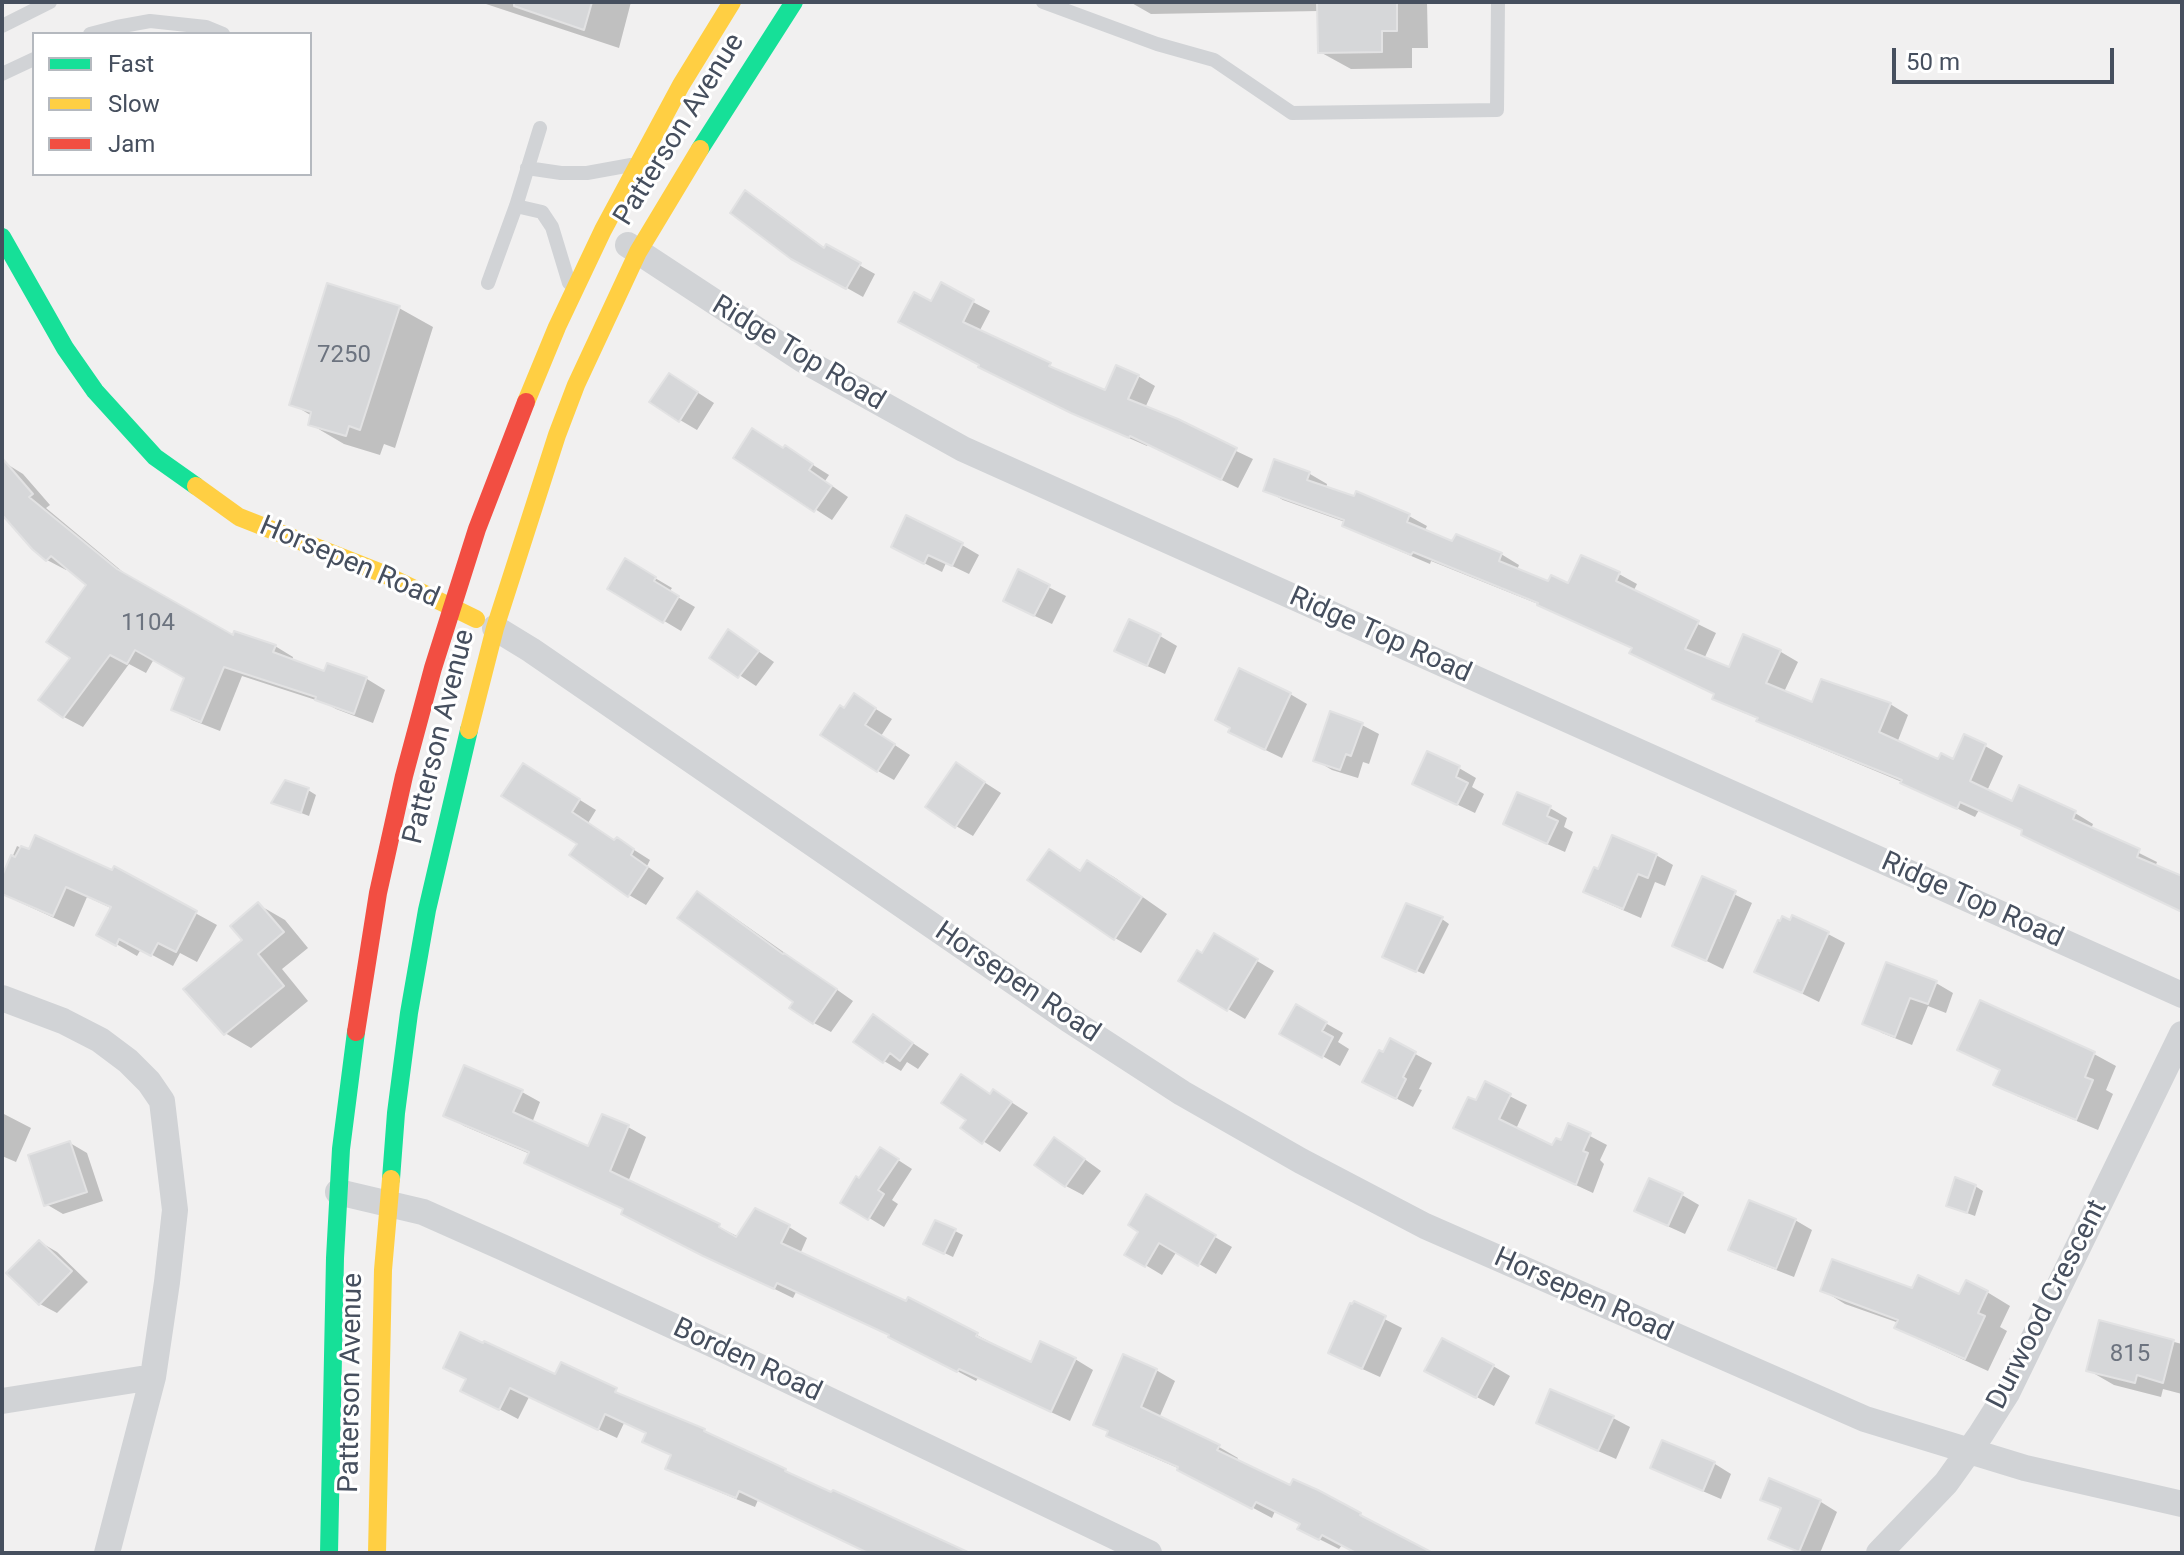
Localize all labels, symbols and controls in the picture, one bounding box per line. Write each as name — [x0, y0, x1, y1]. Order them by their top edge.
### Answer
street label: Patterson Avenue — [608, 28, 752, 232]
legend — [32, 32, 312, 176]
scale bar — [1896, 32, 2118, 82]
text: 50 m — [1906, 48, 1960, 76]
text: Fast — [108, 50, 154, 78]
text: Slow — [108, 90, 160, 118]
text: Jam — [108, 130, 155, 158]
street label: Ridge Top Road — [706, 289, 890, 419]
house number: 7250 — [317, 342, 371, 370]
street label: Horsepen Road — [254, 510, 444, 616]
street label: Ridge Top Road — [1284, 581, 1476, 691]
house number: 1104 — [121, 610, 175, 638]
street label: Patterson Avenue — [397, 626, 483, 848]
street label: Ridge Top Road — [1876, 846, 2068, 956]
street label: Horsepen Road — [928, 915, 1106, 1051]
street label: Durwood Crescent — [1981, 1195, 2115, 1415]
street label: Horsepen Road — [1488, 1242, 1678, 1350]
street label: Patterson Avenue — [333, 1273, 371, 1493]
street label: Borden Road — [667, 1312, 827, 1410]
house number: 815 — [2110, 1341, 2150, 1369]

